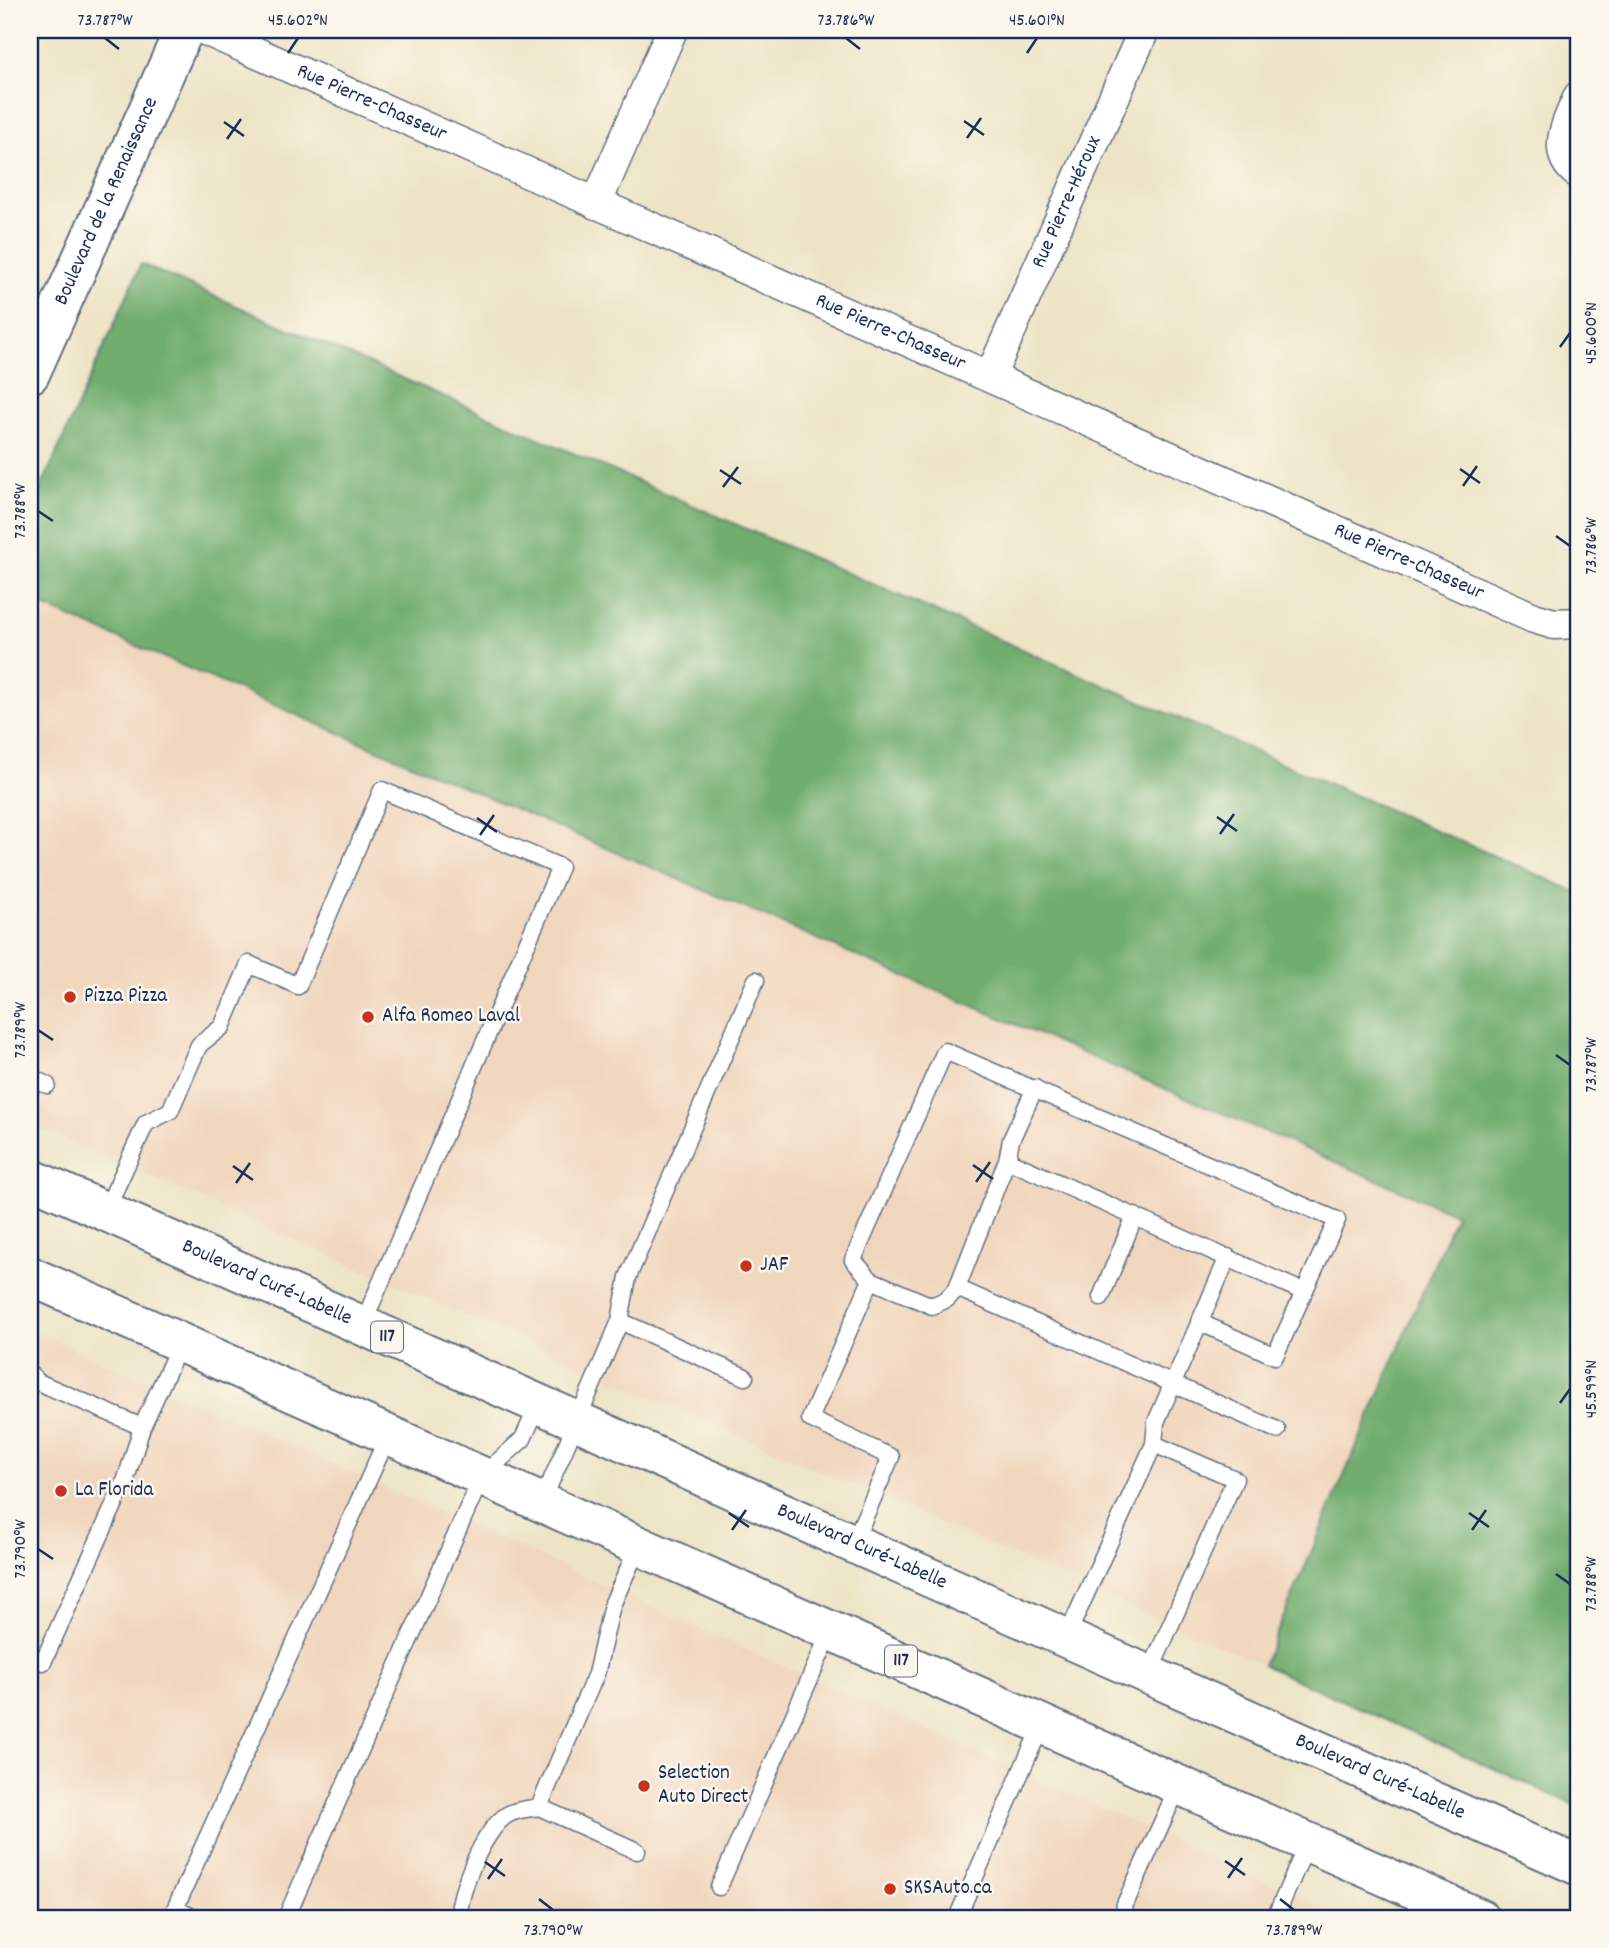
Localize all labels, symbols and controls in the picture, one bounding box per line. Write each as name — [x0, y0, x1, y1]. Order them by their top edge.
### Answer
text: 73.787°W — [78, 9, 133, 34]
text: 45.602°N — [268, 9, 328, 34]
text: 73.786°W — [818, 9, 875, 34]
text: 45.601°N — [1009, 9, 1065, 34]
street label: Rue Pierre-Chasseur — [291, 57, 452, 150]
street label: Boulevard de la Renaissance — [48, 93, 167, 310]
street label: Rue Pierre-Héroux — [1025, 131, 1110, 273]
street label: Rue Pierre-Chasseur — [810, 287, 970, 380]
text: 45.600°N — [1580, 302, 1605, 364]
text: 73.788°W — [9, 483, 34, 539]
street label: Rue Pierre-Chasseur — [1328, 516, 1489, 609]
text: 73.786°W — [1580, 517, 1605, 574]
place label: Pizza Pizza — [84, 982, 168, 1012]
marker: Pizza Pizza — [62, 989, 78, 1005]
text: 73.789°W — [9, 1001, 34, 1058]
place label: Alfa Romeo Laval — [382, 1002, 520, 1032]
marker: Alfa Romeo Laval — [360, 1009, 376, 1025]
text: 73.787°W — [1580, 1037, 1605, 1093]
street label: Boulevard Curé-Labelle — [177, 1232, 357, 1334]
place label: JAF — [760, 1251, 789, 1281]
marker: JAF — [738, 1258, 754, 1274]
road number: 117 — [371, 1322, 403, 1352]
text: 45.599°N — [1580, 1360, 1605, 1418]
place label: La Florida — [75, 1476, 154, 1506]
marker: La Florida — [53, 1483, 69, 1499]
street label: Boulevard Curé-Labelle — [772, 1496, 951, 1598]
text: 73.790°W — [9, 1519, 34, 1578]
text: 73.788°W — [1580, 1556, 1605, 1612]
road number: 117 — [885, 1646, 917, 1676]
street label: Boulevard Curé-Labelle — [1290, 1727, 1470, 1828]
place label: Selection Auto Direct — [658, 1759, 749, 1813]
marker: Selection Auto Direct — [636, 1778, 652, 1794]
place label: SKSAuto.ca — [904, 1874, 993, 1904]
marker: SKSAuto.ca — [882, 1881, 898, 1897]
text: 73.790°W — [524, 1919, 583, 1944]
text: 73.789°W — [1266, 1919, 1323, 1944]

